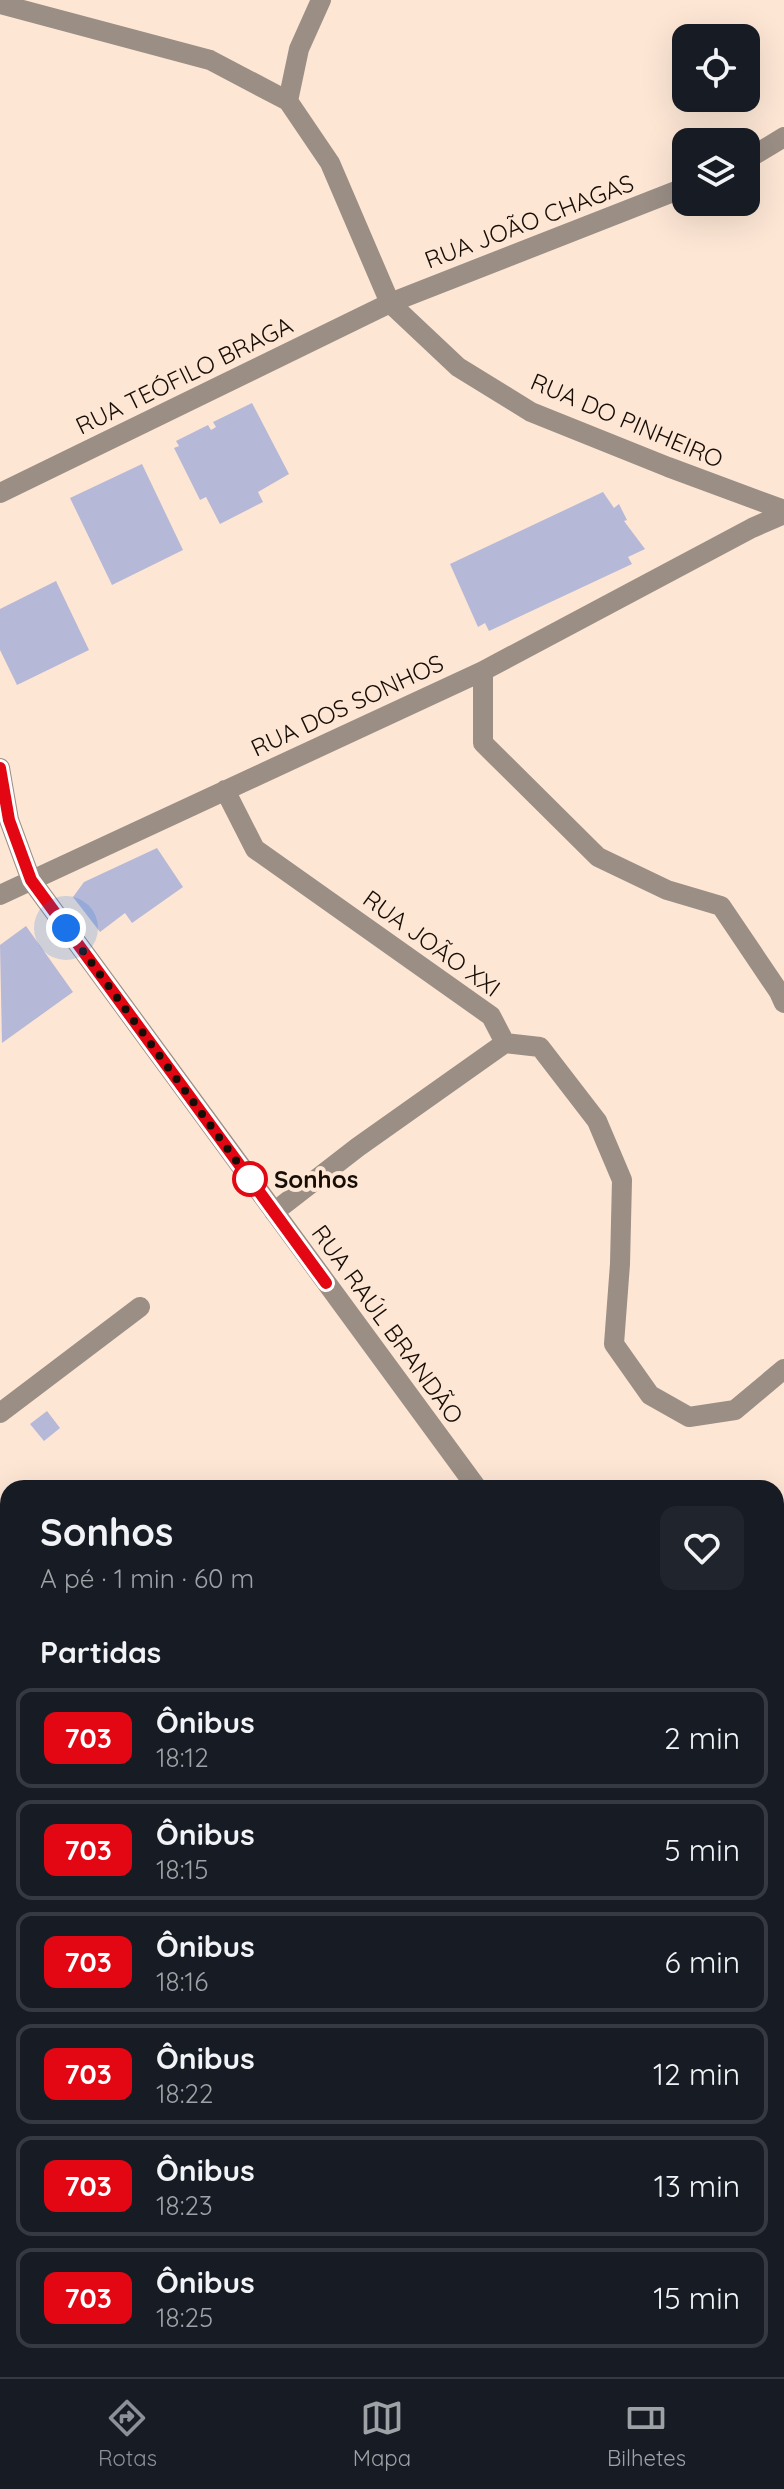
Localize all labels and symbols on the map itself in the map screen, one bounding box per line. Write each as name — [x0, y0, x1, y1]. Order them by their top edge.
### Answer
street label: RUA JOÃO CHAGAS — [420, 167, 638, 275]
street label: RUA TEÓFILO BRAGA — [71, 309, 297, 441]
street label: RUA DO PINHEIRO — [526, 366, 728, 474]
street label: RUA DOS SONHOS — [246, 647, 448, 763]
street label: RUA JOÃO XXI — [357, 883, 507, 1003]
your location — [46, 908, 86, 948]
marker: Sonhos — [233, 1162, 267, 1196]
place label: Sonhos — [274, 1164, 358, 1194]
street label: RUA RAÚL BRANDÃO — [306, 1219, 470, 1429]

